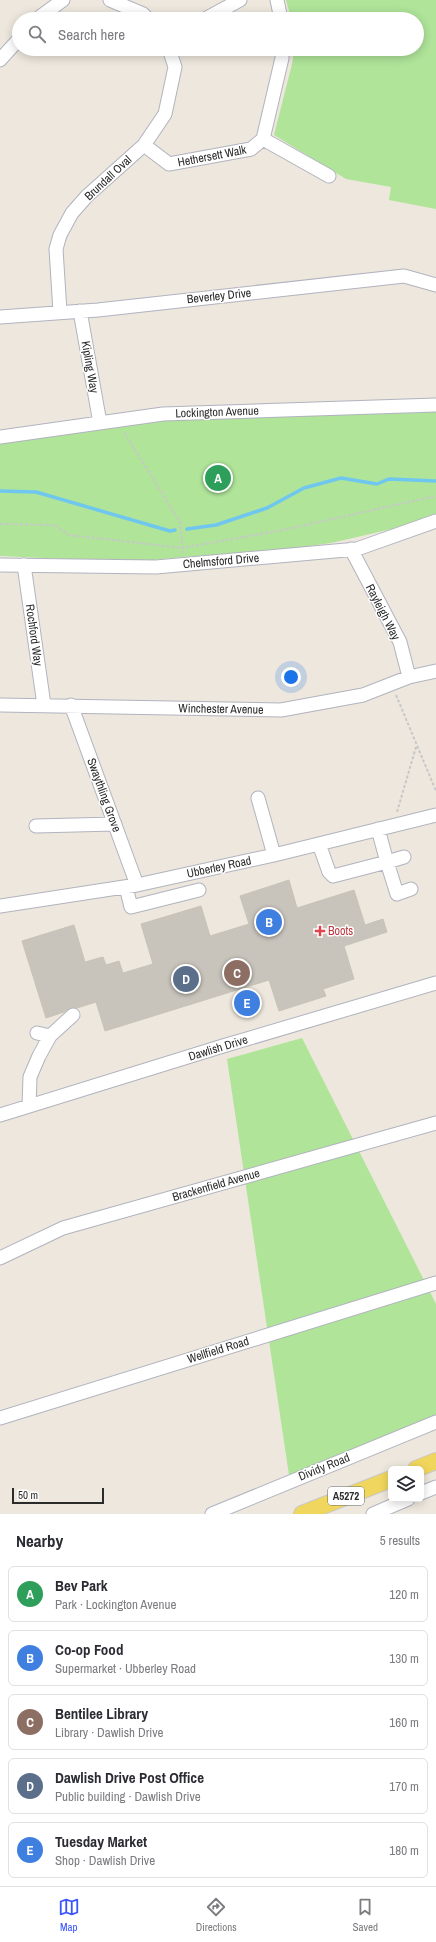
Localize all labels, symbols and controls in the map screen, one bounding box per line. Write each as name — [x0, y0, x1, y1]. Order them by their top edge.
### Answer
search box — [12, 12, 424, 56]
icon: search — [26, 23, 48, 45]
text: Search here — [58, 24, 125, 45]
street label: Hethersett Walk — [176, 141, 248, 170]
street label: Brundall Oval — [81, 152, 135, 204]
street label: Beverley Drive — [186, 285, 252, 307]
street label: Kipling Way — [78, 340, 102, 394]
street label: Lockington Avenue — [175, 403, 259, 421]
pin: A — [205, 463, 231, 493]
street label: Chelmsford Drive — [182, 550, 260, 572]
street label: Rayleigh Way — [362, 581, 404, 643]
street label: Rochford Way — [22, 603, 46, 667]
your location — [281, 667, 301, 687]
street label: Winchester Avenue — [178, 700, 264, 718]
street label: Swaythling Grove — [83, 756, 125, 834]
street label: Ubberley Road — [185, 852, 253, 882]
pin: B — [256, 907, 282, 937]
place label: Boots — [328, 923, 353, 939]
marker: Boots — [315, 926, 325, 936]
pin: C — [224, 958, 250, 988]
pin: D — [173, 964, 199, 994]
pin: E — [234, 988, 260, 1018]
street label: Dawlish Drive — [186, 1031, 250, 1065]
street label: Brackenfield Avenue — [170, 1165, 262, 1205]
street label: Wellfield Road — [185, 1333, 251, 1367]
street label: Dividy Road — [296, 1449, 352, 1485]
map controls — [388, 1466, 424, 1502]
button: layers — [388, 1466, 424, 1502]
scale bar — [12, 1486, 104, 1505]
road number: A5272 — [328, 1487, 364, 1505]
text: 50 m — [18, 1488, 38, 1502]
text: Nearby — [16, 1529, 63, 1552]
text: 5 results — [380, 1532, 420, 1549]
text: Bev Park — [55, 1575, 108, 1596]
text: A — [26, 1586, 34, 1603]
text: 120 m — [389, 1586, 419, 1603]
text: Park · Lockington Avenue — [55, 1596, 176, 1613]
text: Co-op Food — [55, 1639, 123, 1660]
text: B — [26, 1650, 34, 1667]
text: 130 m — [389, 1650, 419, 1667]
text: Supermarket · Ubberley Road — [55, 1660, 196, 1677]
text: Bentilee Library — [55, 1703, 148, 1724]
text: C — [26, 1714, 34, 1731]
text: 160 m — [389, 1714, 419, 1731]
text: Library · Dawlish Drive — [55, 1724, 163, 1741]
text: Dawlish Drive Post Office — [55, 1767, 204, 1788]
text: D — [26, 1778, 34, 1795]
text: 170 m — [389, 1778, 419, 1795]
text: Public building · Dawlish Drive — [55, 1788, 201, 1805]
text: Tuesday Market — [55, 1831, 147, 1852]
text: E — [26, 1842, 34, 1859]
text: 180 m — [389, 1842, 419, 1859]
text: Shop · Dawlish Drive — [55, 1852, 155, 1869]
tab: Map — [58, 1896, 80, 1934]
tab: Directions — [196, 1896, 237, 1934]
tab: Saved — [353, 1896, 378, 1934]

